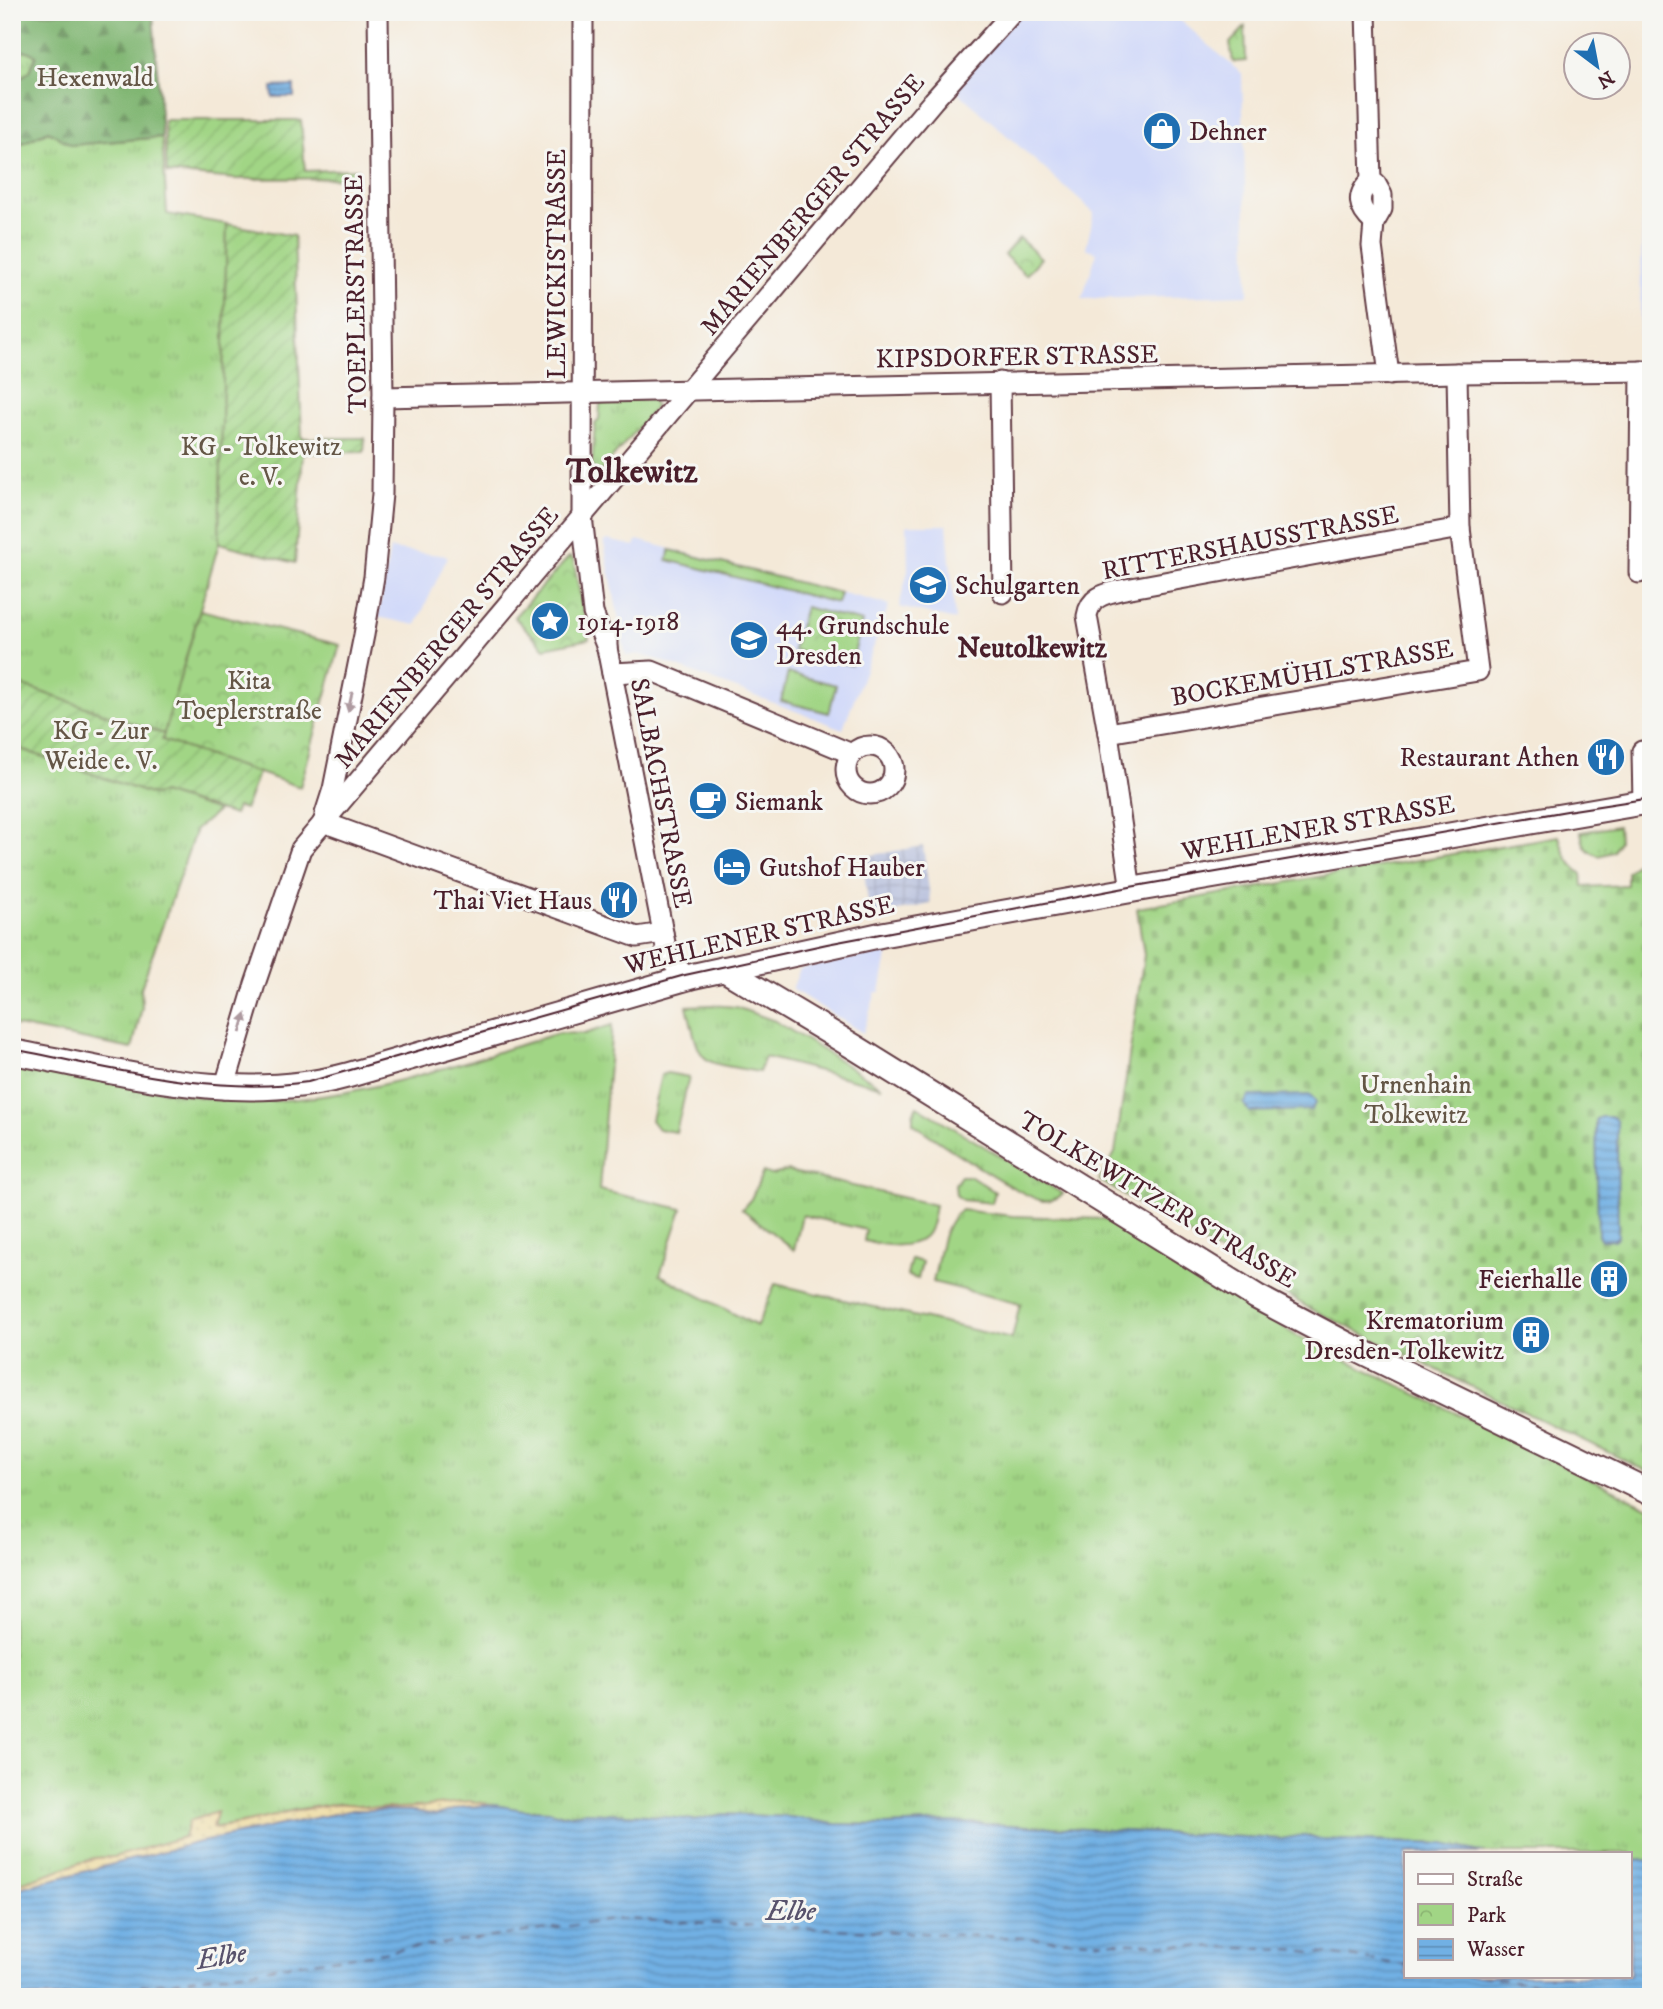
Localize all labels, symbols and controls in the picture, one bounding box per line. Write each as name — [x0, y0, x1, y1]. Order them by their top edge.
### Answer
north arrow — [1562, 32, 1632, 102]
park label: Hexenwald — [36, 62, 154, 95]
text: N — [1592, 65, 1618, 93]
street label: MARIENBERGER STRASSE — [694, 67, 933, 343]
shop icon: Dehner — [1141, 110, 1183, 152]
place label: Dehner — [1189, 116, 1267, 149]
street label: LEWICKISTRASSE — [541, 149, 574, 379]
street label: TOEPLERSTRASSE — [338, 174, 375, 414]
street label: KIPSDORFER STRASSE — [875, 339, 1159, 376]
park label: KG - Tolkewitz e. V. — [180, 431, 342, 494]
district label: Tolkewitz — [565, 452, 698, 493]
street label: RITTERSHAUSSTRASSE — [1099, 498, 1402, 588]
street label: MARIENBERGER STRASSE — [328, 500, 567, 776]
school or university icon: Schulgarten — [907, 564, 949, 606]
place label: Schulgarten — [955, 570, 1080, 603]
place icon: 1914-1918 — [529, 600, 571, 642]
place label: 1914-1918 — [577, 606, 679, 639]
place label: 44. Grundschule Dresden — [776, 610, 950, 673]
school or university icon: 44. Grundschule Dresden — [728, 619, 770, 661]
district label: Neutolkewitz — [957, 631, 1108, 666]
street label: BOCKEMÜHLSTRASSE — [1168, 632, 1456, 715]
park label: Kita Toeplerstraße — [176, 665, 322, 728]
street label: SALBACHSTRASSE — [622, 675, 699, 911]
one-way arrow — [344, 691, 355, 713]
park label: KG - Zur Weide e. V. — [43, 715, 158, 778]
restaurant icon: Restaurant Athen — [1585, 736, 1627, 778]
place label: Restaurant Athen — [1400, 742, 1579, 775]
cafe icon: Siemank — [687, 780, 729, 822]
place label: Siemank — [735, 786, 823, 819]
street label: WEHLENER STRASSE — [1178, 788, 1457, 869]
hotel icon: Gutshof Hauber — [711, 846, 753, 888]
place label: Gutshof Hauber — [759, 852, 925, 885]
restaurant icon: Thai Viet Haus — [598, 879, 640, 921]
place label: Thai Viet Haus — [434, 885, 592, 918]
street label: WEHLENER STRASSE — [620, 888, 898, 983]
one-way arrow — [239, 1012, 249, 1033]
park label: Urnenhain Tolkewitz — [1360, 1069, 1472, 1132]
street label: TOLKEWITZER STRASSE — [1012, 1104, 1302, 1296]
building icon: Feierhalle — [1588, 1258, 1630, 1300]
place label: Feierhalle — [1478, 1264, 1582, 1297]
place label: Krematorium Dresden-Tolkewitz — [1304, 1305, 1504, 1368]
building icon: Krematorium Dresden-Tolkewitz — [1510, 1314, 1552, 1356]
legend — [1404, 1852, 1632, 1978]
text: Straße — [1467, 1867, 1523, 1893]
water label: Elbe — [764, 1894, 817, 1929]
text: Park — [1467, 1903, 1507, 1929]
water label: Elbe — [192, 1935, 250, 1978]
text: Wasser — [1466, 1937, 1525, 1963]

